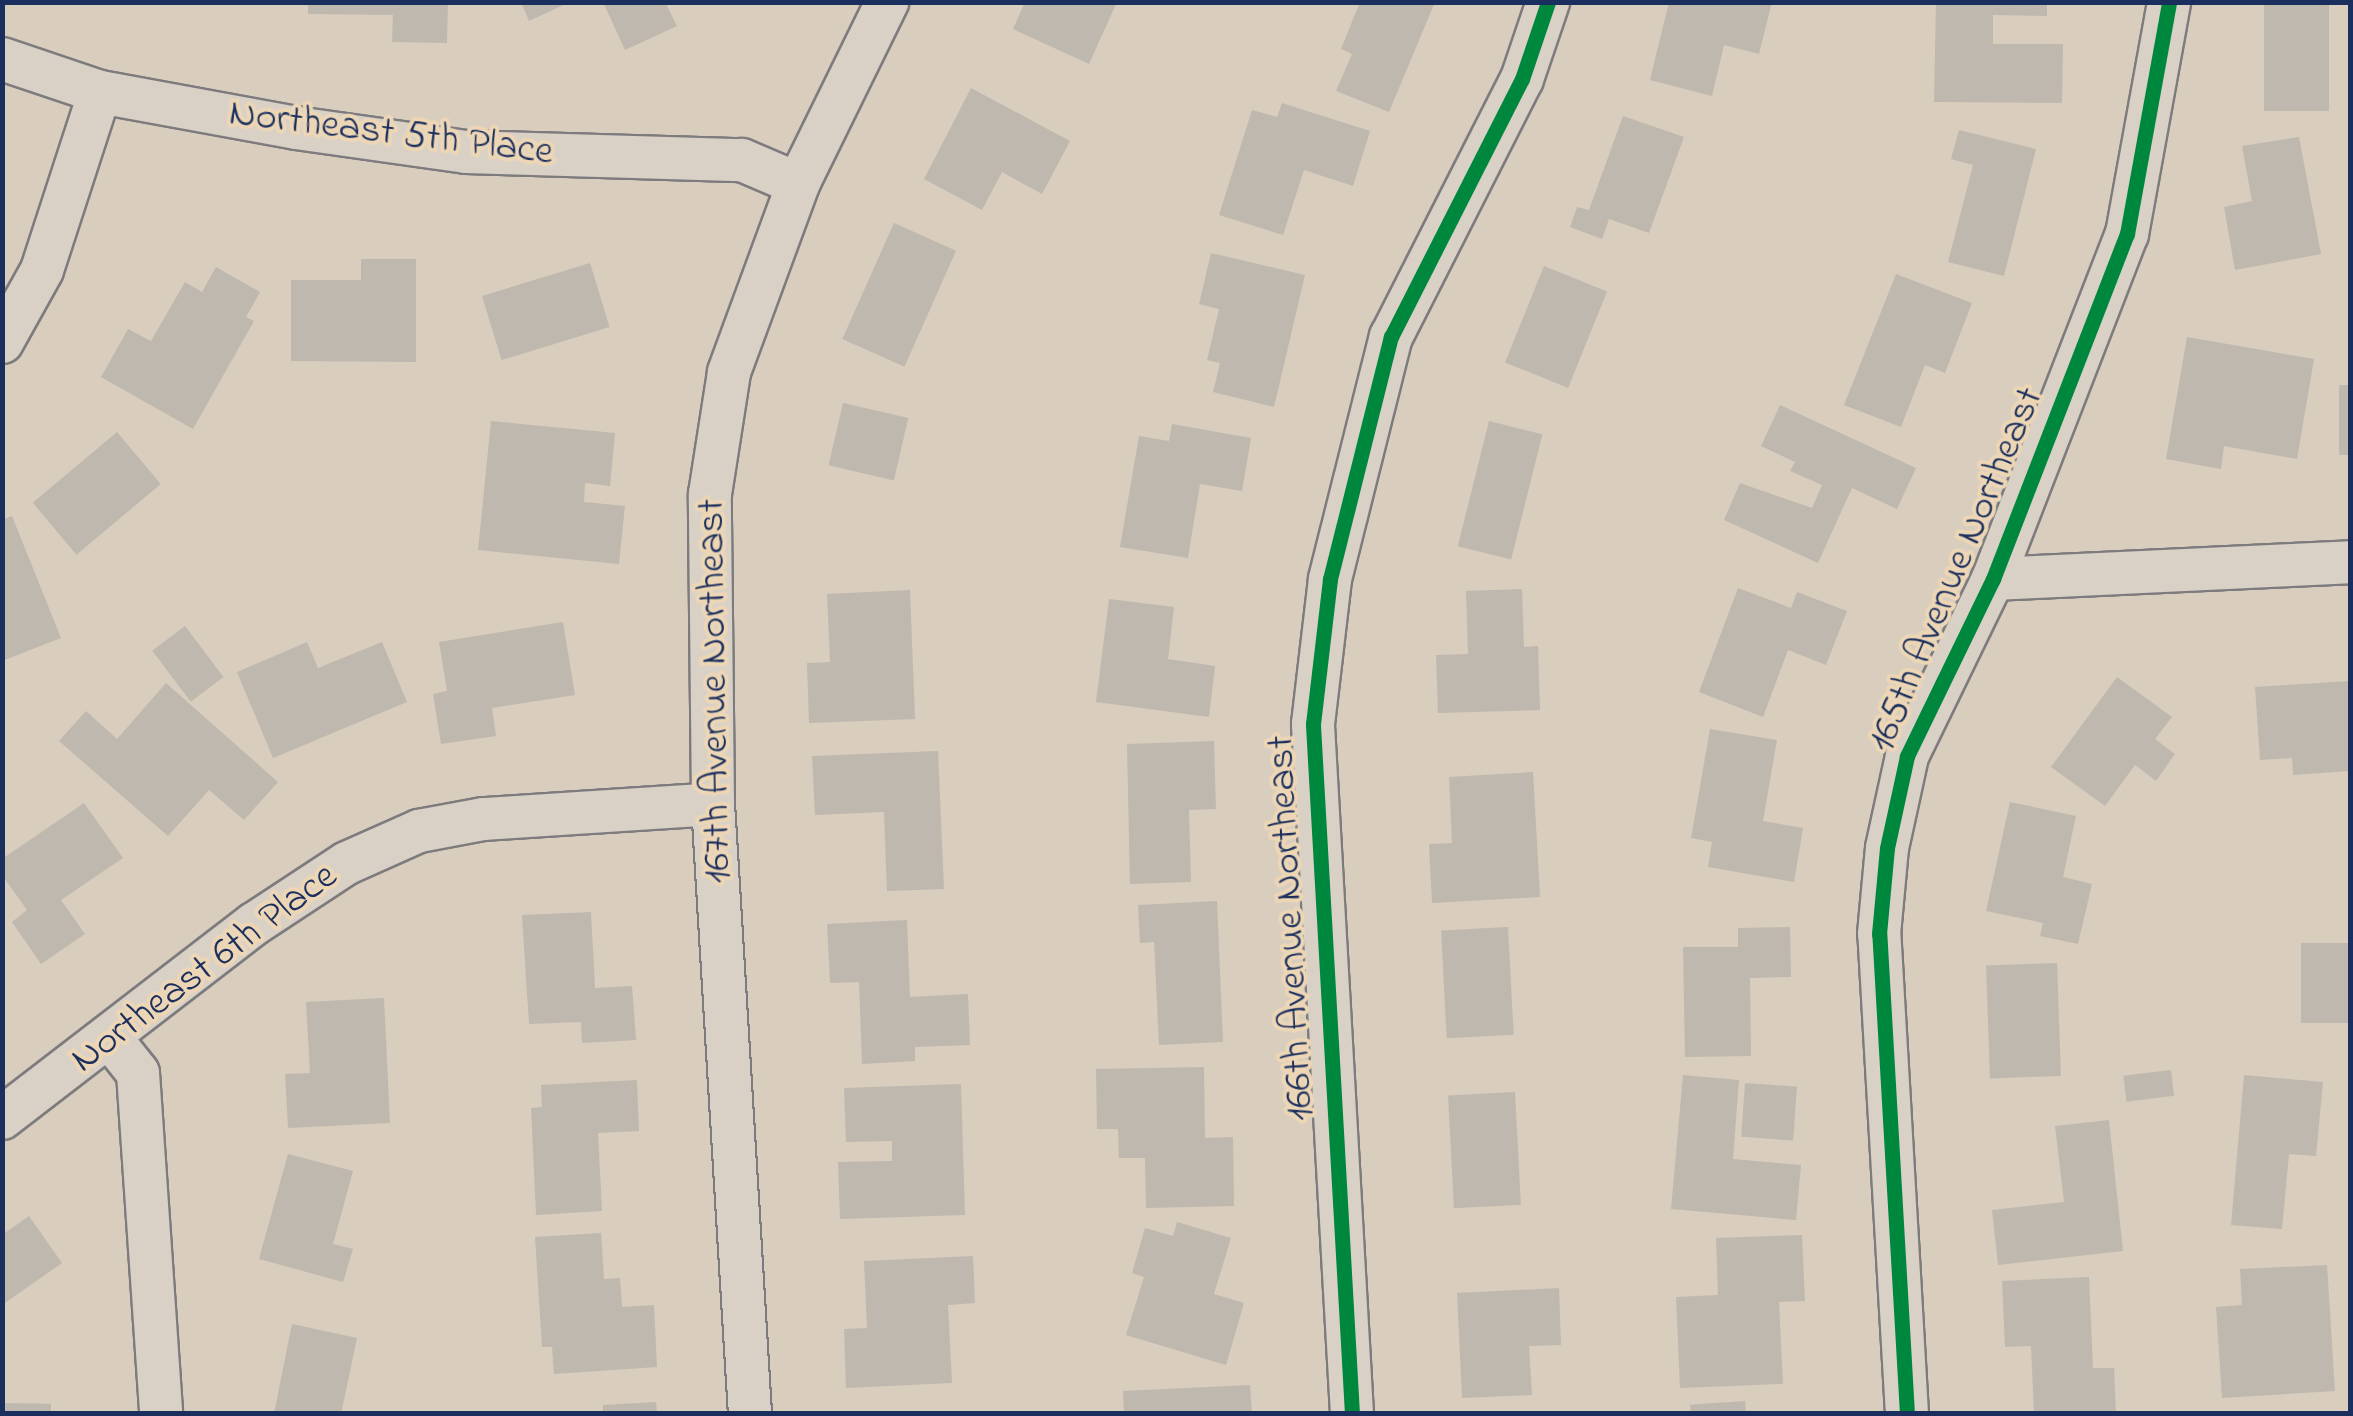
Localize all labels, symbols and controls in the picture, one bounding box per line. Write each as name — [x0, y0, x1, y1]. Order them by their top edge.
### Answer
street label: Northeast 5th Place — [226, 90, 556, 178]
street label: 165th Avenue Northeast — [1858, 381, 2056, 759]
street label: 167th Avenue Northeast — [689, 498, 743, 884]
street label: 166th Avenue Northeast — [1258, 734, 1326, 1122]
street label: Northeast 6th Place — [62, 853, 348, 1085]

